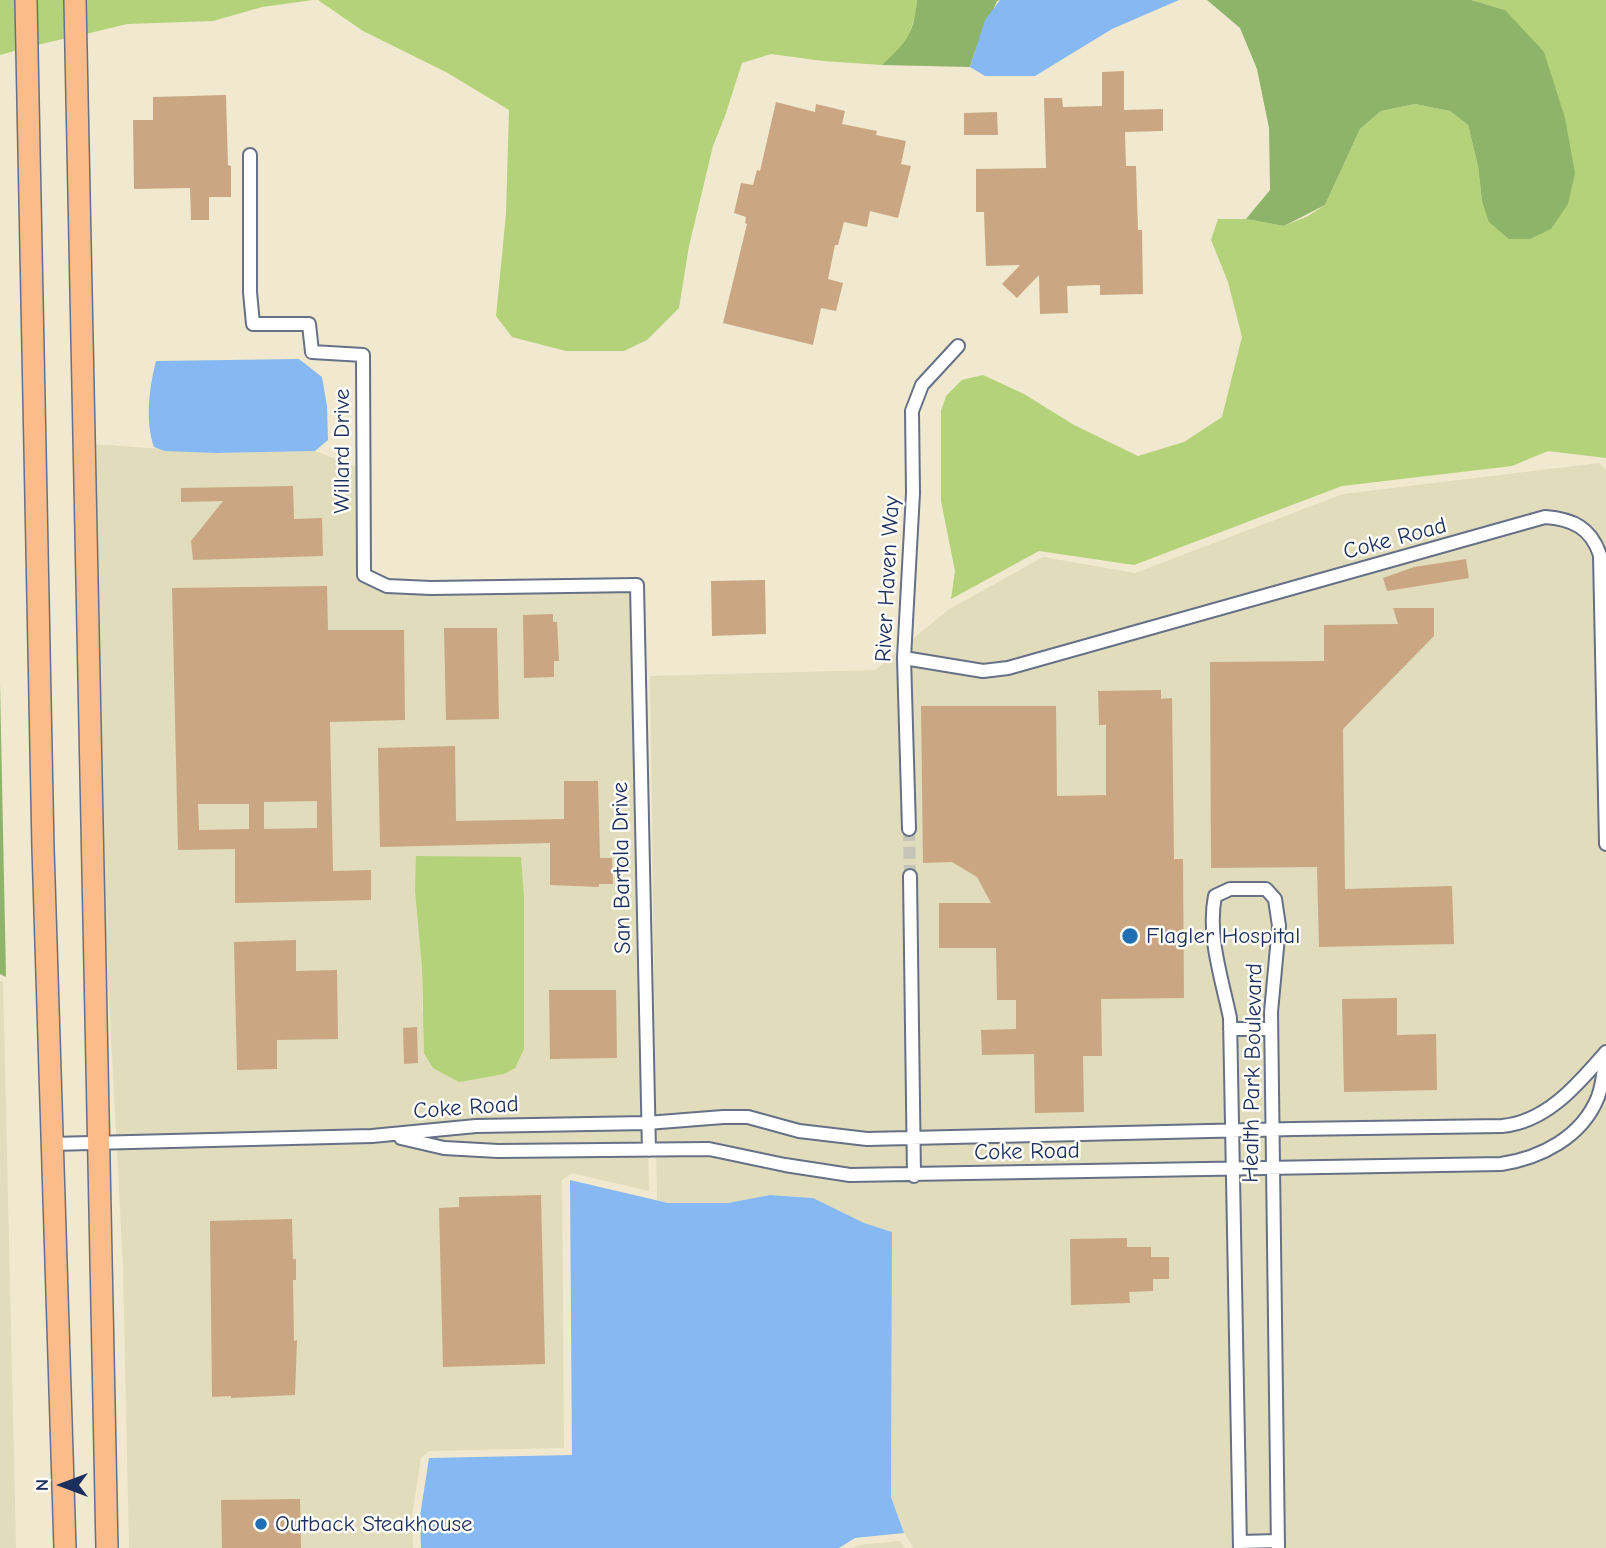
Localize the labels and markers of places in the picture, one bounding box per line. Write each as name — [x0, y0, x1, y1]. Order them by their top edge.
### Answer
place label: Flagler Hospital — [1146, 922, 1300, 950]
marker: Flagler Hospital — [1120, 926, 1140, 946]
place label: Outback Steakhouse — [275, 1510, 473, 1538]
marker: Outback Steakhouse — [253, 1516, 269, 1532]

